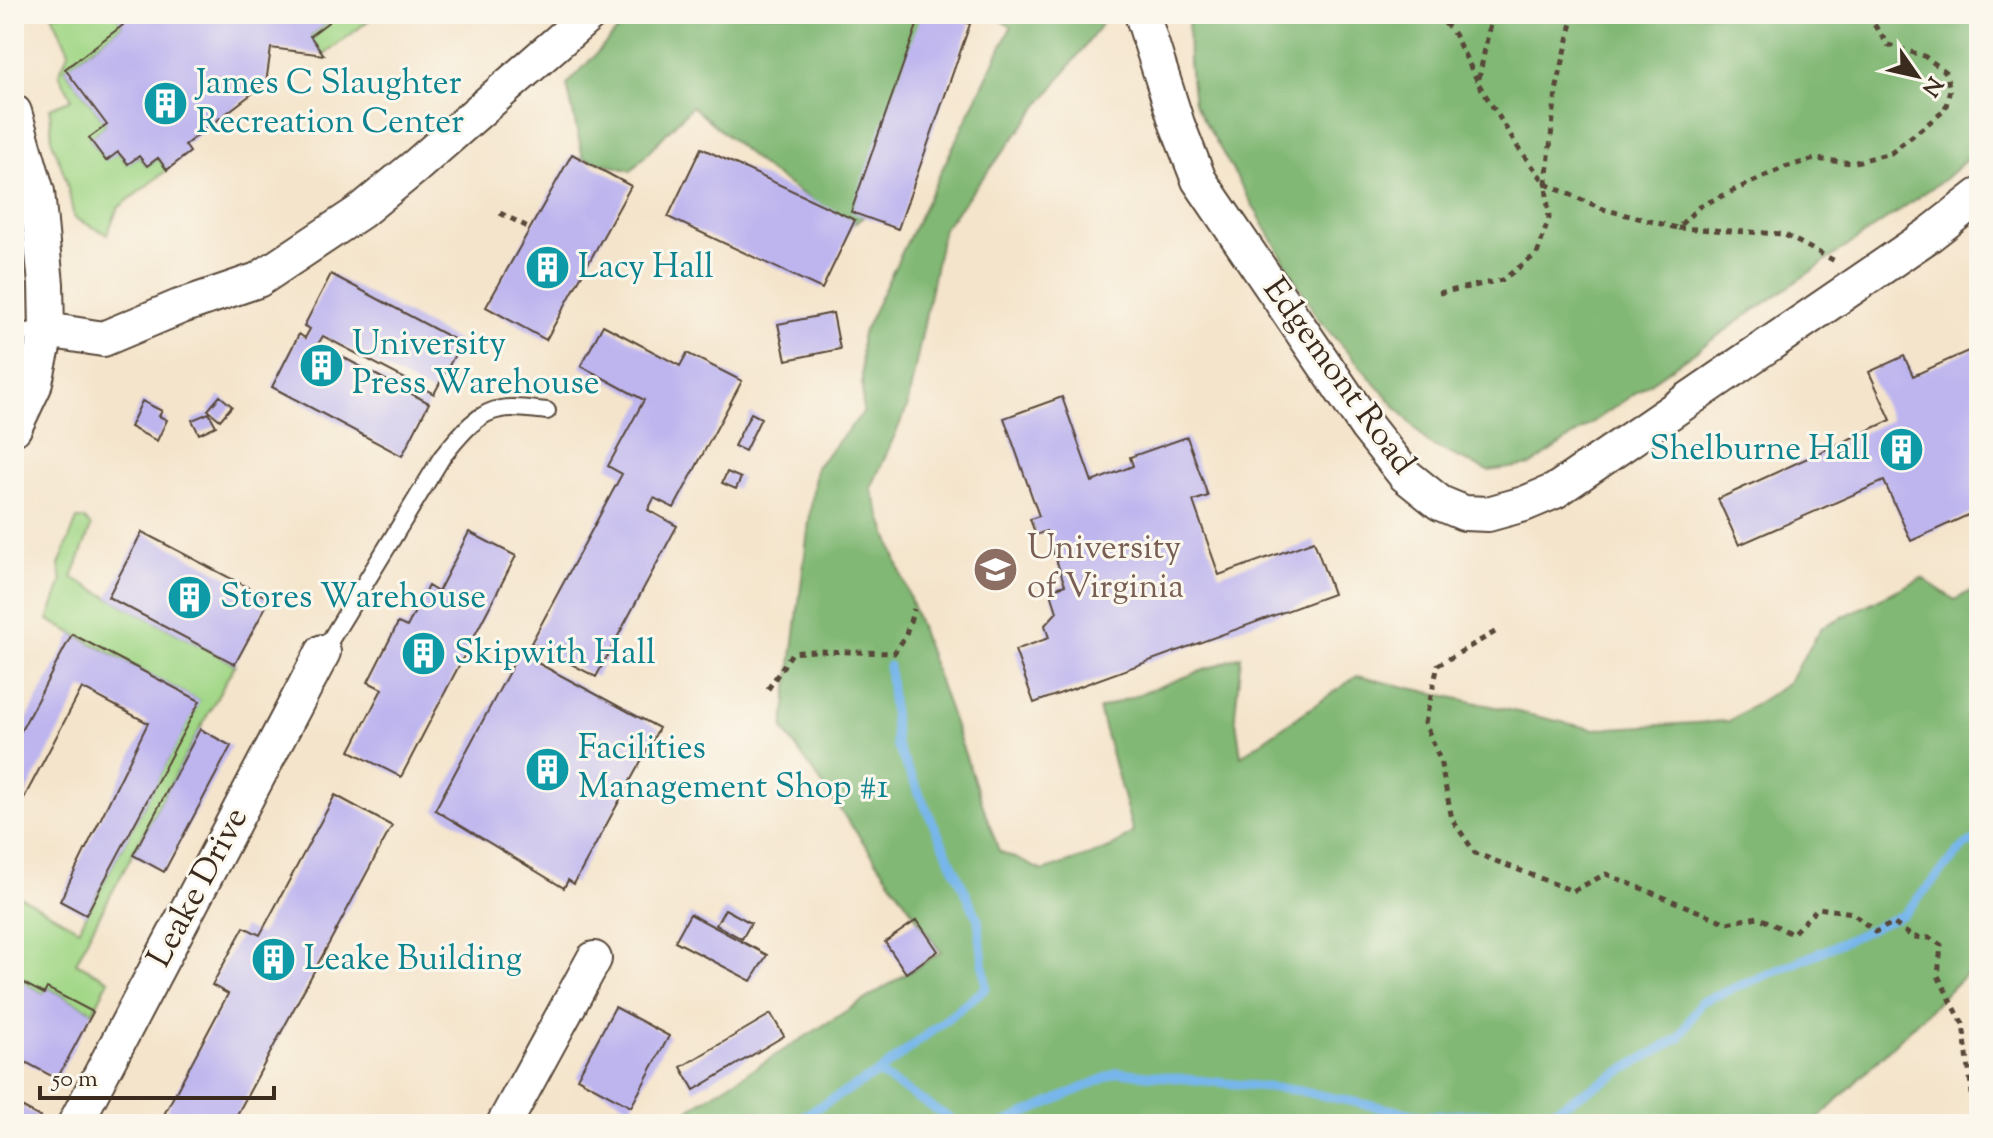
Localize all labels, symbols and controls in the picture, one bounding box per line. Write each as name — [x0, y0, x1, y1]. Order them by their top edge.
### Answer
north arrow — [1877, 36, 1957, 116]
place label: James C Slaughter Recreation Center — [194, 60, 464, 148]
text: N — [1913, 69, 1949, 102]
building icon: James C Slaughter Recreation Center — [141, 80, 189, 128]
building icon: Lacy Hall — [523, 244, 571, 292]
place label: Lacy Hall — [578, 244, 714, 293]
street label: Edgemont Road — [1250, 268, 1426, 486]
place label: University Press Warehouse — [352, 321, 600, 409]
building icon: University Press Warehouse — [297, 341, 345, 389]
place label: Shelburne Hall — [1649, 426, 1870, 475]
building icon: Shelburne Hall — [1877, 426, 1925, 474]
place label: University of Virginia — [1027, 525, 1184, 613]
school or university icon: University of Virginia — [972, 545, 1020, 593]
building icon: Stores Warehouse — [165, 574, 213, 622]
place label: Stores Warehouse — [220, 574, 486, 623]
building icon: Skipwith Hall — [399, 630, 447, 678]
place label: Skipwith Hall — [454, 630, 656, 679]
place label: Facilities Management Shop #1 — [578, 725, 889, 813]
building icon: Facilities Management Shop #1 — [523, 745, 571, 793]
street label: Leake Drive — [136, 799, 262, 977]
building icon: Leake Building — [249, 936, 297, 984]
place label: Leake Building — [304, 936, 522, 985]
scale bar — [40, 1050, 274, 1100]
text: 50 m — [50, 1063, 98, 1097]

